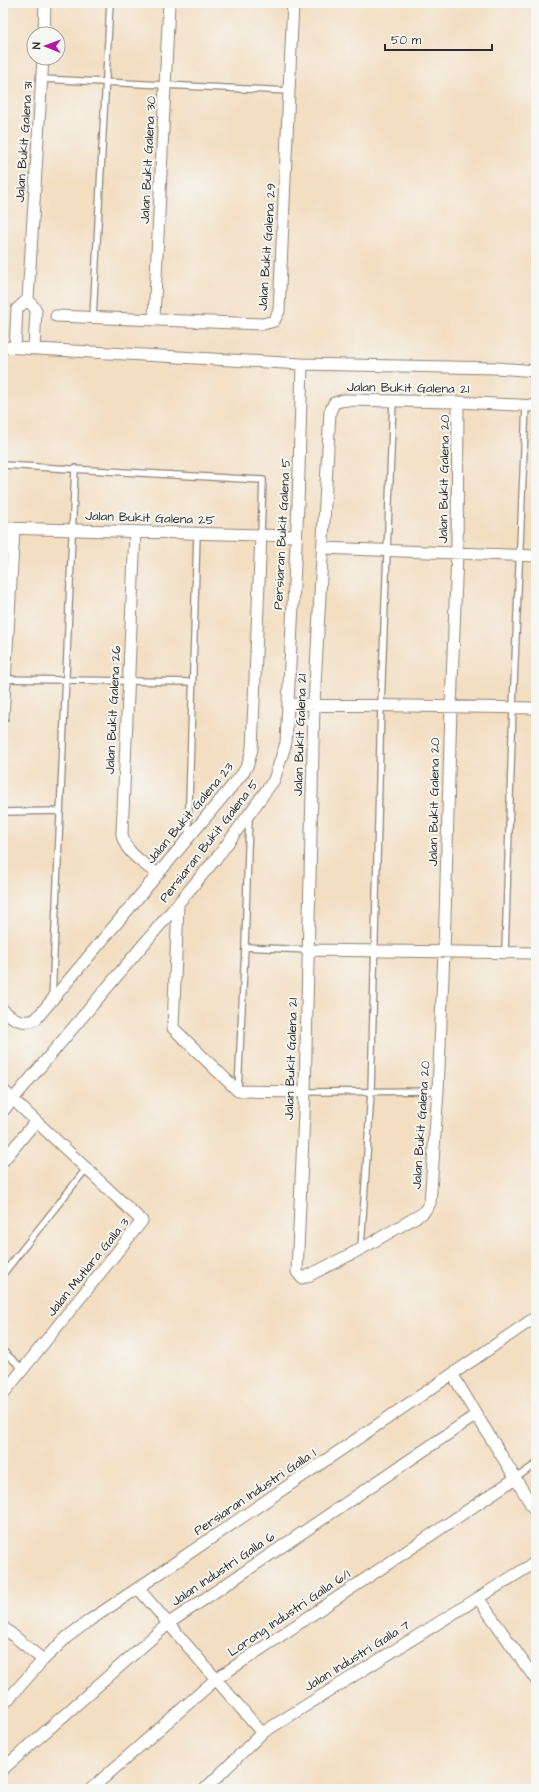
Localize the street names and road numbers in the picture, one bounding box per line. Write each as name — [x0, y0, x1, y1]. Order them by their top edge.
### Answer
street label: Jalan Bukit Galena 31 — [11, 80, 37, 203]
street label: Jalan Bukit Galena 30 — [136, 96, 160, 224]
street label: Jalan Bukit Galena 29 — [254, 183, 280, 311]
street label: Jalan Bukit Galena 21 — [347, 378, 470, 398]
street label: Jalan Bukit Galena 20 — [434, 414, 454, 544]
street label: Persiaran Bukit Galena 5 — [269, 458, 295, 610]
street label: Jalan Bukit Galena 25 — [85, 507, 215, 529]
street label: Jalan Bukit Galena 26 — [101, 645, 125, 775]
street label: Jalan Bukit Galena 21 — [289, 673, 311, 796]
street label: Jalan Bukit Galena 20 — [424, 737, 444, 867]
street label: Jalan Bukit Galena 23 — [142, 758, 238, 868]
street label: Persiaran Bukit Galena 5 — [155, 776, 263, 906]
street label: Jalan Bukit Galena 21 — [280, 997, 302, 1120]
street label: Jalan Bukit Galena 20 — [408, 1060, 434, 1190]
street label: Jalan Mutiara Galla 3 — [43, 1214, 134, 1320]
street label: Persiaran Industri Galla 1 — [190, 1444, 320, 1540]
street label: Jalan Industri Galla 6 — [168, 1528, 278, 1610]
street label: Lorong Industri Galla 6/1 — [224, 1565, 355, 1662]
street label: Jalan Industri Galla 7 — [301, 1616, 413, 1696]

